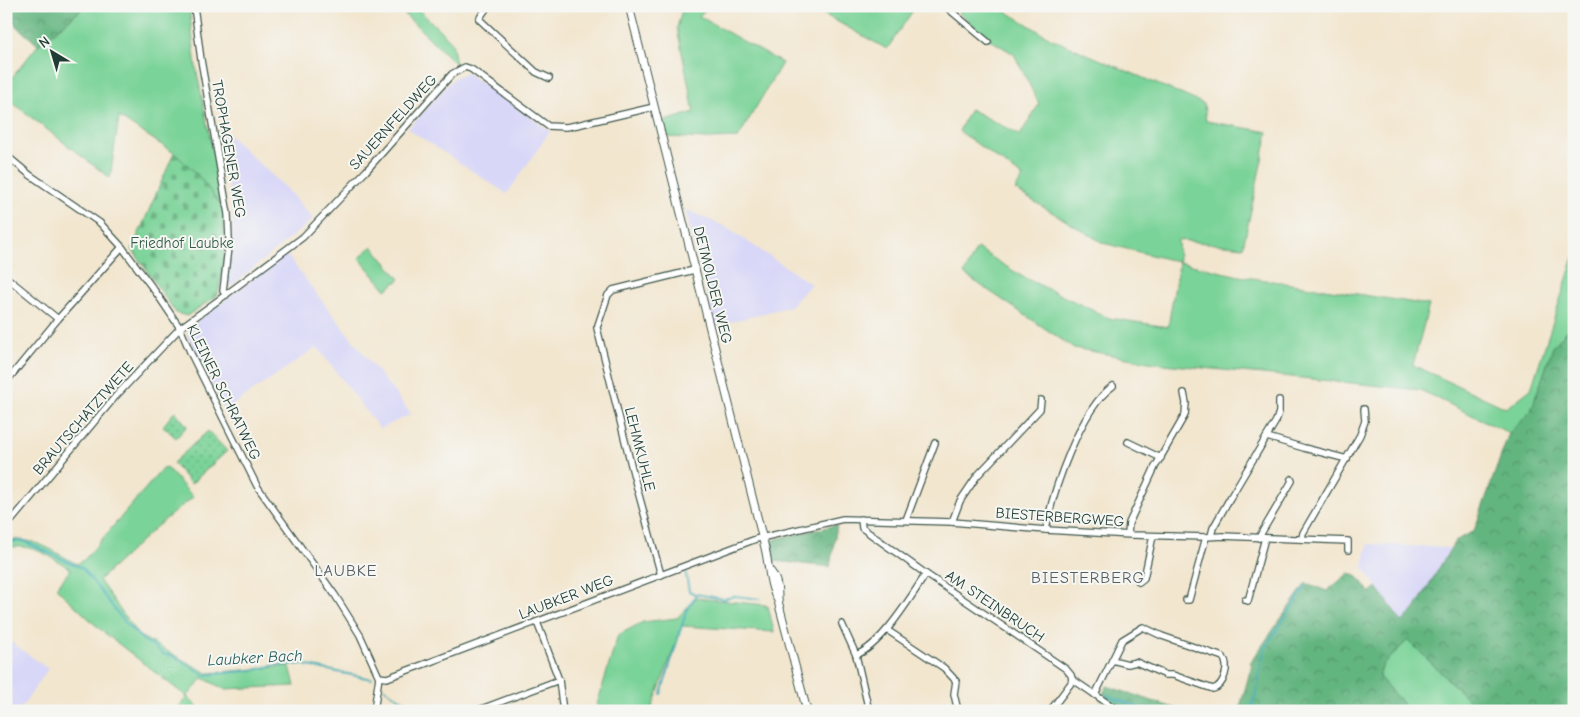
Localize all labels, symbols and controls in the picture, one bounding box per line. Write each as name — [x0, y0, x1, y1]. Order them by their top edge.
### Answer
north arrow — [28, 28, 78, 78]
text: N — [35, 33, 53, 52]
street label: SAUERNFELDWEG — [345, 70, 441, 173]
street label: TROPHAGENER WEG — [208, 79, 250, 220]
street label: DETMOLDER WEG — [690, 225, 736, 346]
park label: Friedhof Laubke — [130, 234, 234, 252]
street label: KLEINER SCHRATWEG — [183, 321, 265, 463]
street label: BRAUTSCHATZTWETE — [29, 358, 137, 478]
street label: LEHMKUHLE — [621, 405, 659, 493]
street label: BIESTERBERGWEG — [995, 504, 1125, 530]
district label: LAUBKE — [315, 562, 377, 580]
street label: AM STEINBRUCH — [942, 566, 1048, 646]
district label: BIESTERBERG — [1031, 569, 1145, 587]
street label: LAUBKER WEG — [516, 571, 616, 623]
water label: Laubker Bach — [207, 647, 303, 669]

